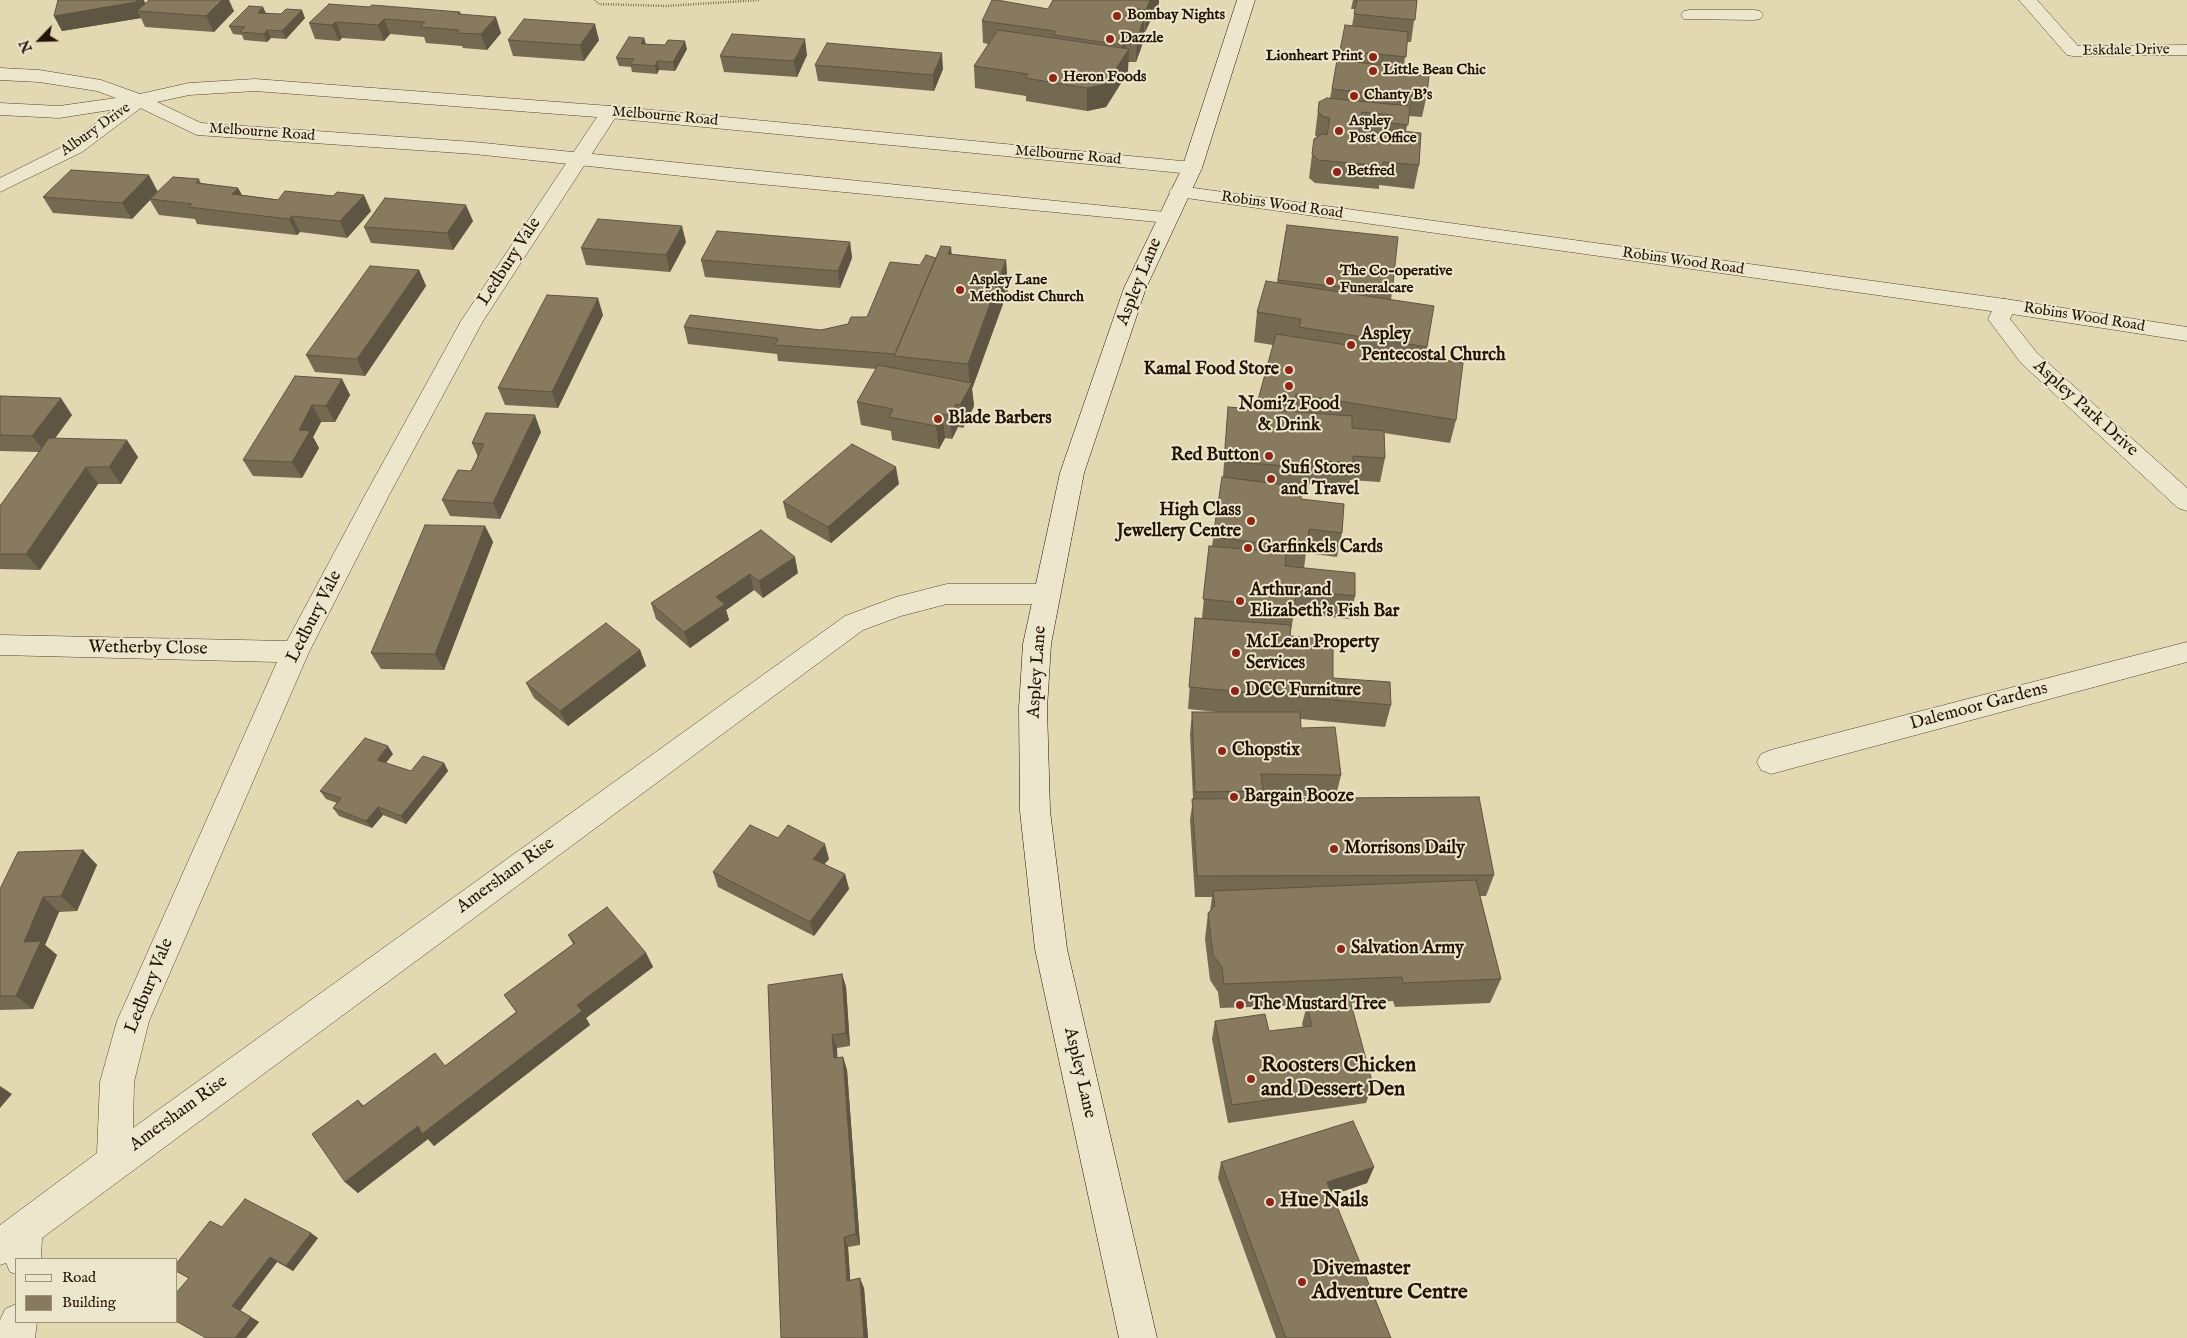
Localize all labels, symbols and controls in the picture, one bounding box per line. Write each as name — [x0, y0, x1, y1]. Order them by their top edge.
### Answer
place label: Bombay Nights — [1127, 7, 1225, 25]
marker: Bombay Nights — [1111, 10, 1123, 22]
north arrow — [15, 15, 65, 65]
place label: Dazzle — [1120, 30, 1163, 48]
marker: Dazzle — [1104, 33, 1116, 45]
text: N — [16, 37, 37, 55]
street label: Eskdale Drive — [2082, 41, 2170, 61]
place label: Lionheart Print — [1266, 48, 1363, 66]
marker: Lionheart Print — [1367, 51, 1379, 63]
place label: Little Beau Chic — [1383, 62, 1486, 80]
marker: Little Beau Chic — [1367, 65, 1379, 77]
place label: Heron Foods — [1063, 69, 1146, 87]
marker: Heron Foods — [1047, 72, 1059, 84]
place label: Chanty B's — [1364, 87, 1432, 105]
marker: Chanty B's — [1348, 90, 1360, 102]
street label: Albury Drive — [58, 99, 134, 161]
street label: Melbourne Road — [611, 103, 719, 131]
place label: Aspley Post Office — [1349, 113, 1417, 148]
street label: Melbourne Road — [208, 120, 316, 146]
marker: Aspley Post Office — [1333, 125, 1345, 137]
street label: Melbourne Road — [1014, 142, 1122, 170]
place label: Betfred — [1347, 163, 1395, 181]
marker: Betfred — [1331, 166, 1343, 178]
street label: Robins Wood Road — [1220, 189, 1344, 223]
street label: Ledbury Vale — [474, 214, 546, 310]
street label: Aspley Lane — [1113, 235, 1167, 329]
street label: Robins Wood Road — [1621, 245, 1745, 279]
place label: The Co-operative Funeralcare — [1340, 263, 1452, 298]
place label: Aspley Lane Methodist Church — [970, 272, 1084, 307]
marker: The Co-operative Funeralcare — [1324, 275, 1336, 287]
marker: Aspley Lane Methodist Church — [954, 284, 966, 296]
street label: Robins Wood Road — [2022, 300, 2146, 336]
place label: Aspley Pentecostal Church — [1361, 324, 1506, 366]
marker: Aspley Pentecostal Church — [1345, 339, 1357, 351]
street label: Aspley Park Drive — [2028, 356, 2142, 462]
place label: Kamal Food Store — [1144, 359, 1279, 381]
marker: Kamal Food Store — [1283, 364, 1295, 376]
marker: Nomi'z Food & Drink — [1283, 380, 1295, 392]
place label: Nomi'z Food & Drink — [1239, 394, 1339, 436]
place label: Blade Barbers — [948, 408, 1052, 430]
marker: Blade Barbers — [932, 413, 944, 425]
place label: Red Button — [1171, 445, 1259, 467]
marker: Red Button — [1263, 450, 1275, 462]
place label: Sufi Stores and Travel — [1281, 458, 1360, 500]
marker: Sufi Stores and Travel — [1265, 473, 1277, 485]
place label: High Class Jewellery Centre — [1117, 500, 1241, 542]
marker: High Class Jewellery Centre — [1245, 515, 1257, 527]
place label: Garfinkels Cards — [1258, 537, 1383, 559]
marker: Garfinkels Cards — [1242, 542, 1254, 554]
street label: Ledbury Vale — [283, 567, 347, 667]
place label: Arthur and Elizabeth's Fish Bar — [1250, 580, 1399, 622]
marker: Arthur and Elizabeth's Fish Bar — [1234, 595, 1246, 607]
street label: Aspley Lane — [1024, 625, 1052, 719]
place label: McLean Property Services — [1246, 632, 1379, 674]
street label: Wetherby Close — [88, 637, 208, 661]
marker: McLean Property Services — [1230, 647, 1242, 659]
street label: Dalemoor Gardens — [1908, 678, 2050, 736]
place label: DCC Furniture — [1245, 680, 1361, 702]
marker: DCC Furniture — [1229, 685, 1241, 697]
place label: Chopstix — [1232, 740, 1300, 762]
marker: Chopstix — [1216, 745, 1228, 757]
place label: Bargain Booze — [1244, 786, 1354, 808]
marker: Bargain Booze — [1228, 791, 1240, 803]
street label: Amersham Rise — [453, 833, 559, 919]
place label: Morrisons Daily — [1344, 838, 1465, 860]
marker: Morrisons Daily — [1328, 843, 1340, 855]
street label: Ledbury Vale — [121, 935, 179, 1037]
place label: Salvation Army — [1351, 938, 1464, 960]
marker: Salvation Army — [1335, 943, 1347, 955]
place label: The Mustard Tree — [1250, 994, 1386, 1016]
marker: The Mustard Tree — [1234, 999, 1246, 1011]
street label: Aspley Lane — [1058, 1026, 1100, 1120]
place label: Roosters Chicken and Dessert Den — [1261, 1054, 1416, 1104]
street label: Amersham Rise — [126, 1071, 232, 1157]
marker: Roosters Chicken and Dessert Den — [1245, 1073, 1257, 1085]
place label: Hue Nails — [1280, 1189, 1368, 1215]
marker: Hue Nails — [1264, 1196, 1276, 1208]
place label: Divemaster Adventure Centre — [1312, 1257, 1468, 1307]
legend — [15, 1258, 178, 1323]
text: Road — [62, 1268, 96, 1287]
marker: Divemaster Adventure Centre — [1296, 1276, 1308, 1288]
text: Building — [62, 1293, 116, 1312]

